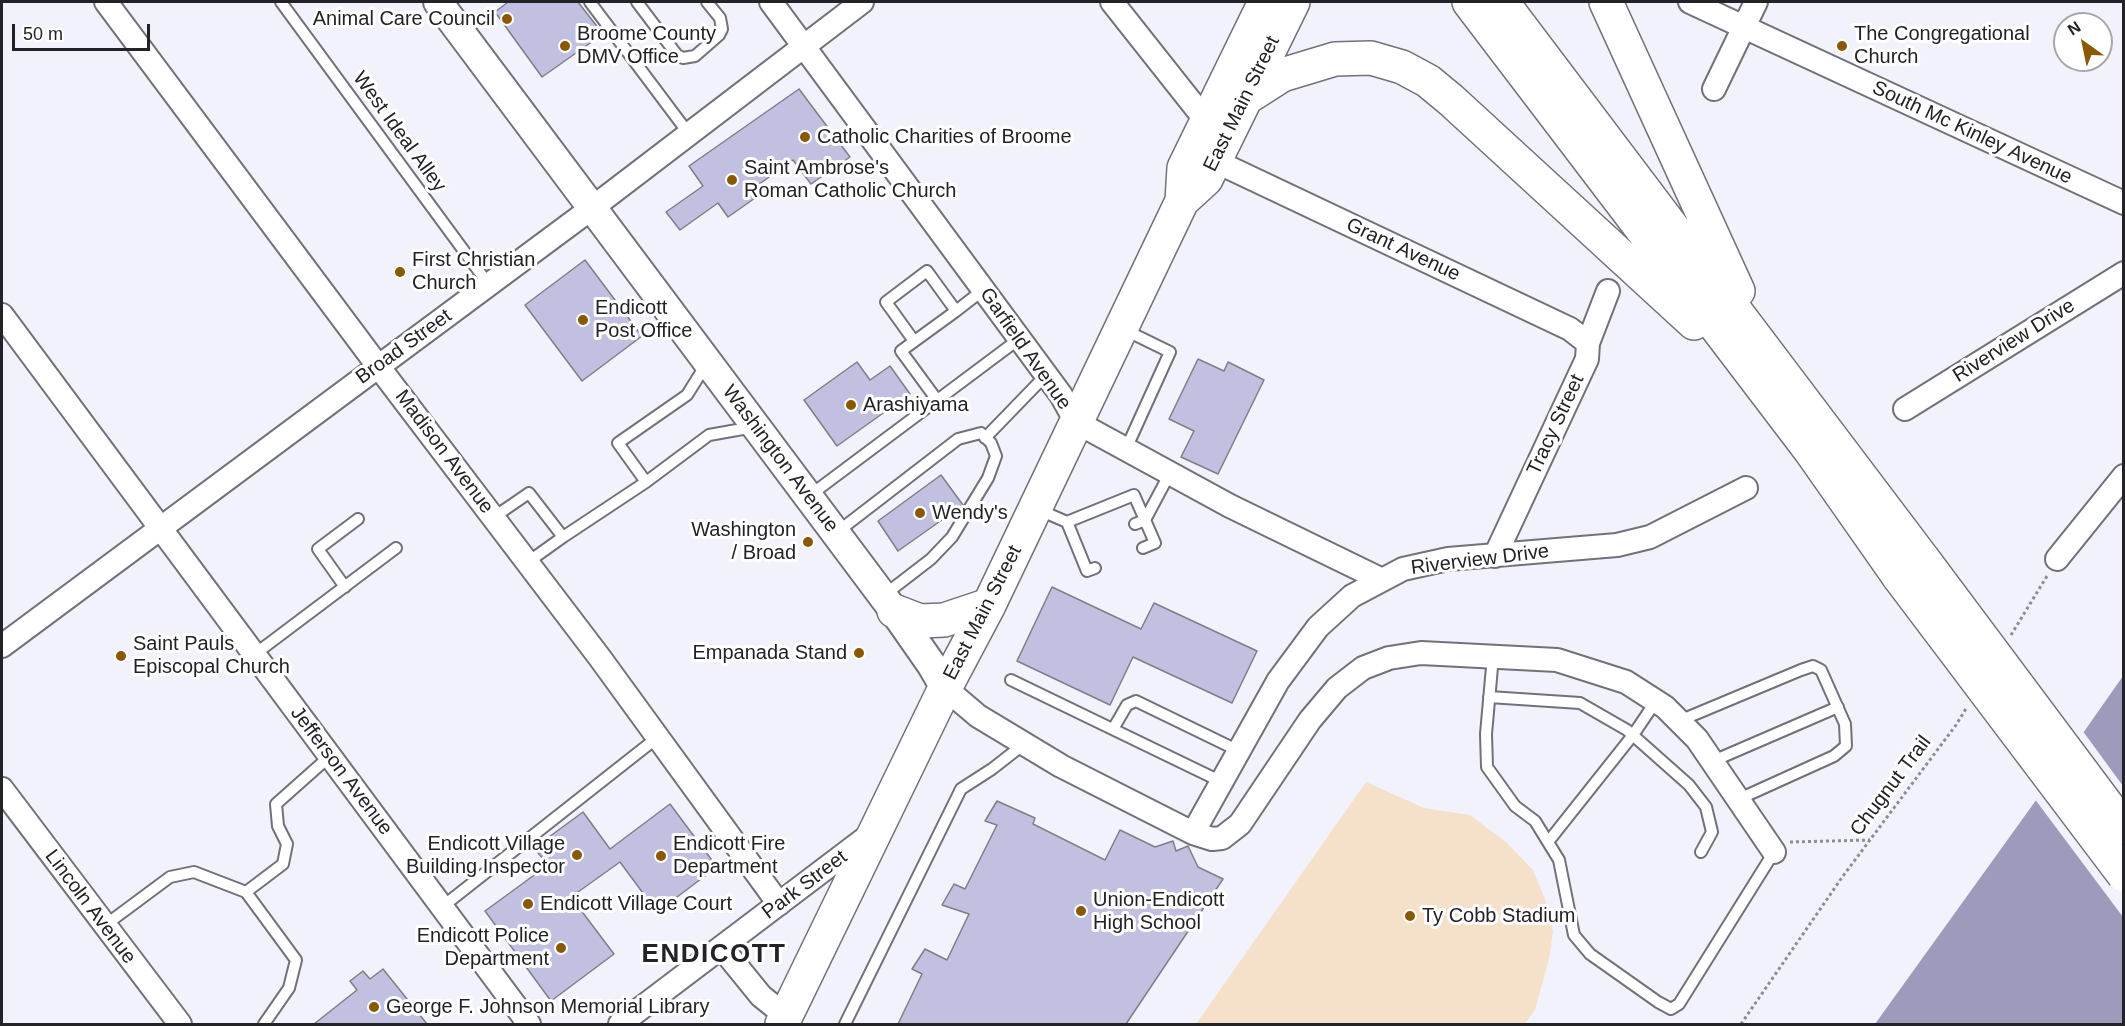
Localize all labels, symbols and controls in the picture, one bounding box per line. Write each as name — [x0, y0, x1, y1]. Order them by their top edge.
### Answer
place label: Animal Care Council — [313, 7, 495, 31]
scale bar — [15, 12, 153, 50]
marker: Animal Care Council — [500, 12, 514, 26]
north arrow — [2053, 12, 2113, 72]
text: N — [2065, 18, 2083, 38]
place label: Broome County DMV Office — [577, 22, 716, 69]
place label: The Congregational Church — [1854, 22, 2030, 69]
text: 50 m — [23, 24, 63, 44]
street label: East Main Street — [1199, 32, 1285, 176]
marker: Broome County DMV Office — [558, 39, 572, 53]
marker: The Congregational Church — [1835, 39, 1849, 53]
street label: West Ideal Alley — [347, 67, 451, 197]
street label: South Mc Kinley Avenue — [1868, 76, 2076, 190]
place label: Catholic Charities of Broome — [817, 125, 1072, 149]
marker: Catholic Charities of Broome — [798, 130, 812, 144]
place label: Saint Ambrose's Roman Catholic Church — [744, 156, 956, 203]
marker: Saint Ambrose's Roman Catholic Church — [725, 173, 739, 187]
street label: Grant Avenue — [1342, 213, 1464, 287]
place label: First Christian Church — [412, 248, 535, 295]
marker: First Christian Church — [393, 265, 407, 279]
street label: Garfield Avenue — [974, 284, 1076, 414]
street label: Riverview Drive — [1949, 294, 2079, 388]
place label: Endicott Post Office — [595, 296, 692, 343]
street label: Broad Street — [352, 304, 456, 390]
marker: Endicott Post Office — [576, 313, 590, 327]
street label: Tracy Street — [1522, 371, 1590, 479]
street label: Washington Avenue — [717, 381, 843, 537]
street label: Madison Avenue — [390, 385, 498, 519]
place label: Arashiyama — [863, 393, 969, 417]
marker: Arashiyama — [844, 398, 858, 412]
place label: Wendy's — [932, 501, 1008, 525]
marker: Wendy's — [913, 506, 927, 520]
place label: Washington / Broad — [691, 518, 796, 565]
marker: Washington / Broad — [801, 535, 815, 549]
street label: Riverview Drive — [1410, 540, 1550, 580]
street label: East Main Street — [939, 542, 1027, 684]
place label: Saint Pauls Episcopal Church — [133, 632, 290, 679]
place label: Empanada Stand — [692, 641, 847, 665]
marker: Empanada Stand — [852, 646, 866, 660]
marker: Saint Pauls Episcopal Church — [114, 649, 128, 663]
street label: Jefferson Avenue — [285, 702, 397, 840]
street label: Chugnut Trail — [1846, 731, 1936, 841]
place label: Endicott Village Building Inspector — [406, 832, 565, 879]
place label: Endicott Fire Department — [673, 832, 785, 879]
street label: Lincoln Avenue — [39, 845, 141, 969]
street label: Park Street — [758, 845, 852, 925]
marker: Endicott Village Building Inspector — [570, 848, 584, 862]
marker: Endicott Fire Department — [654, 849, 668, 863]
place label: Union-Endicott High School — [1093, 888, 1224, 935]
place label: Endicott Village Court — [540, 892, 732, 916]
marker: Endicott Village Court — [521, 897, 535, 911]
marker: Union-Endicott High School — [1074, 904, 1088, 918]
place label: Ty Cobb Stadium — [1422, 904, 1575, 928]
marker: Ty Cobb Stadium — [1403, 909, 1417, 923]
place label: Endicott Police Department — [417, 924, 549, 971]
district label: ENDICOTT — [642, 939, 786, 971]
marker: Endicott Police Department — [554, 941, 568, 955]
place label: George F. Johnson Memorial Library — [386, 995, 709, 1019]
marker: George F. Johnson Memorial Library — [367, 1000, 381, 1014]

